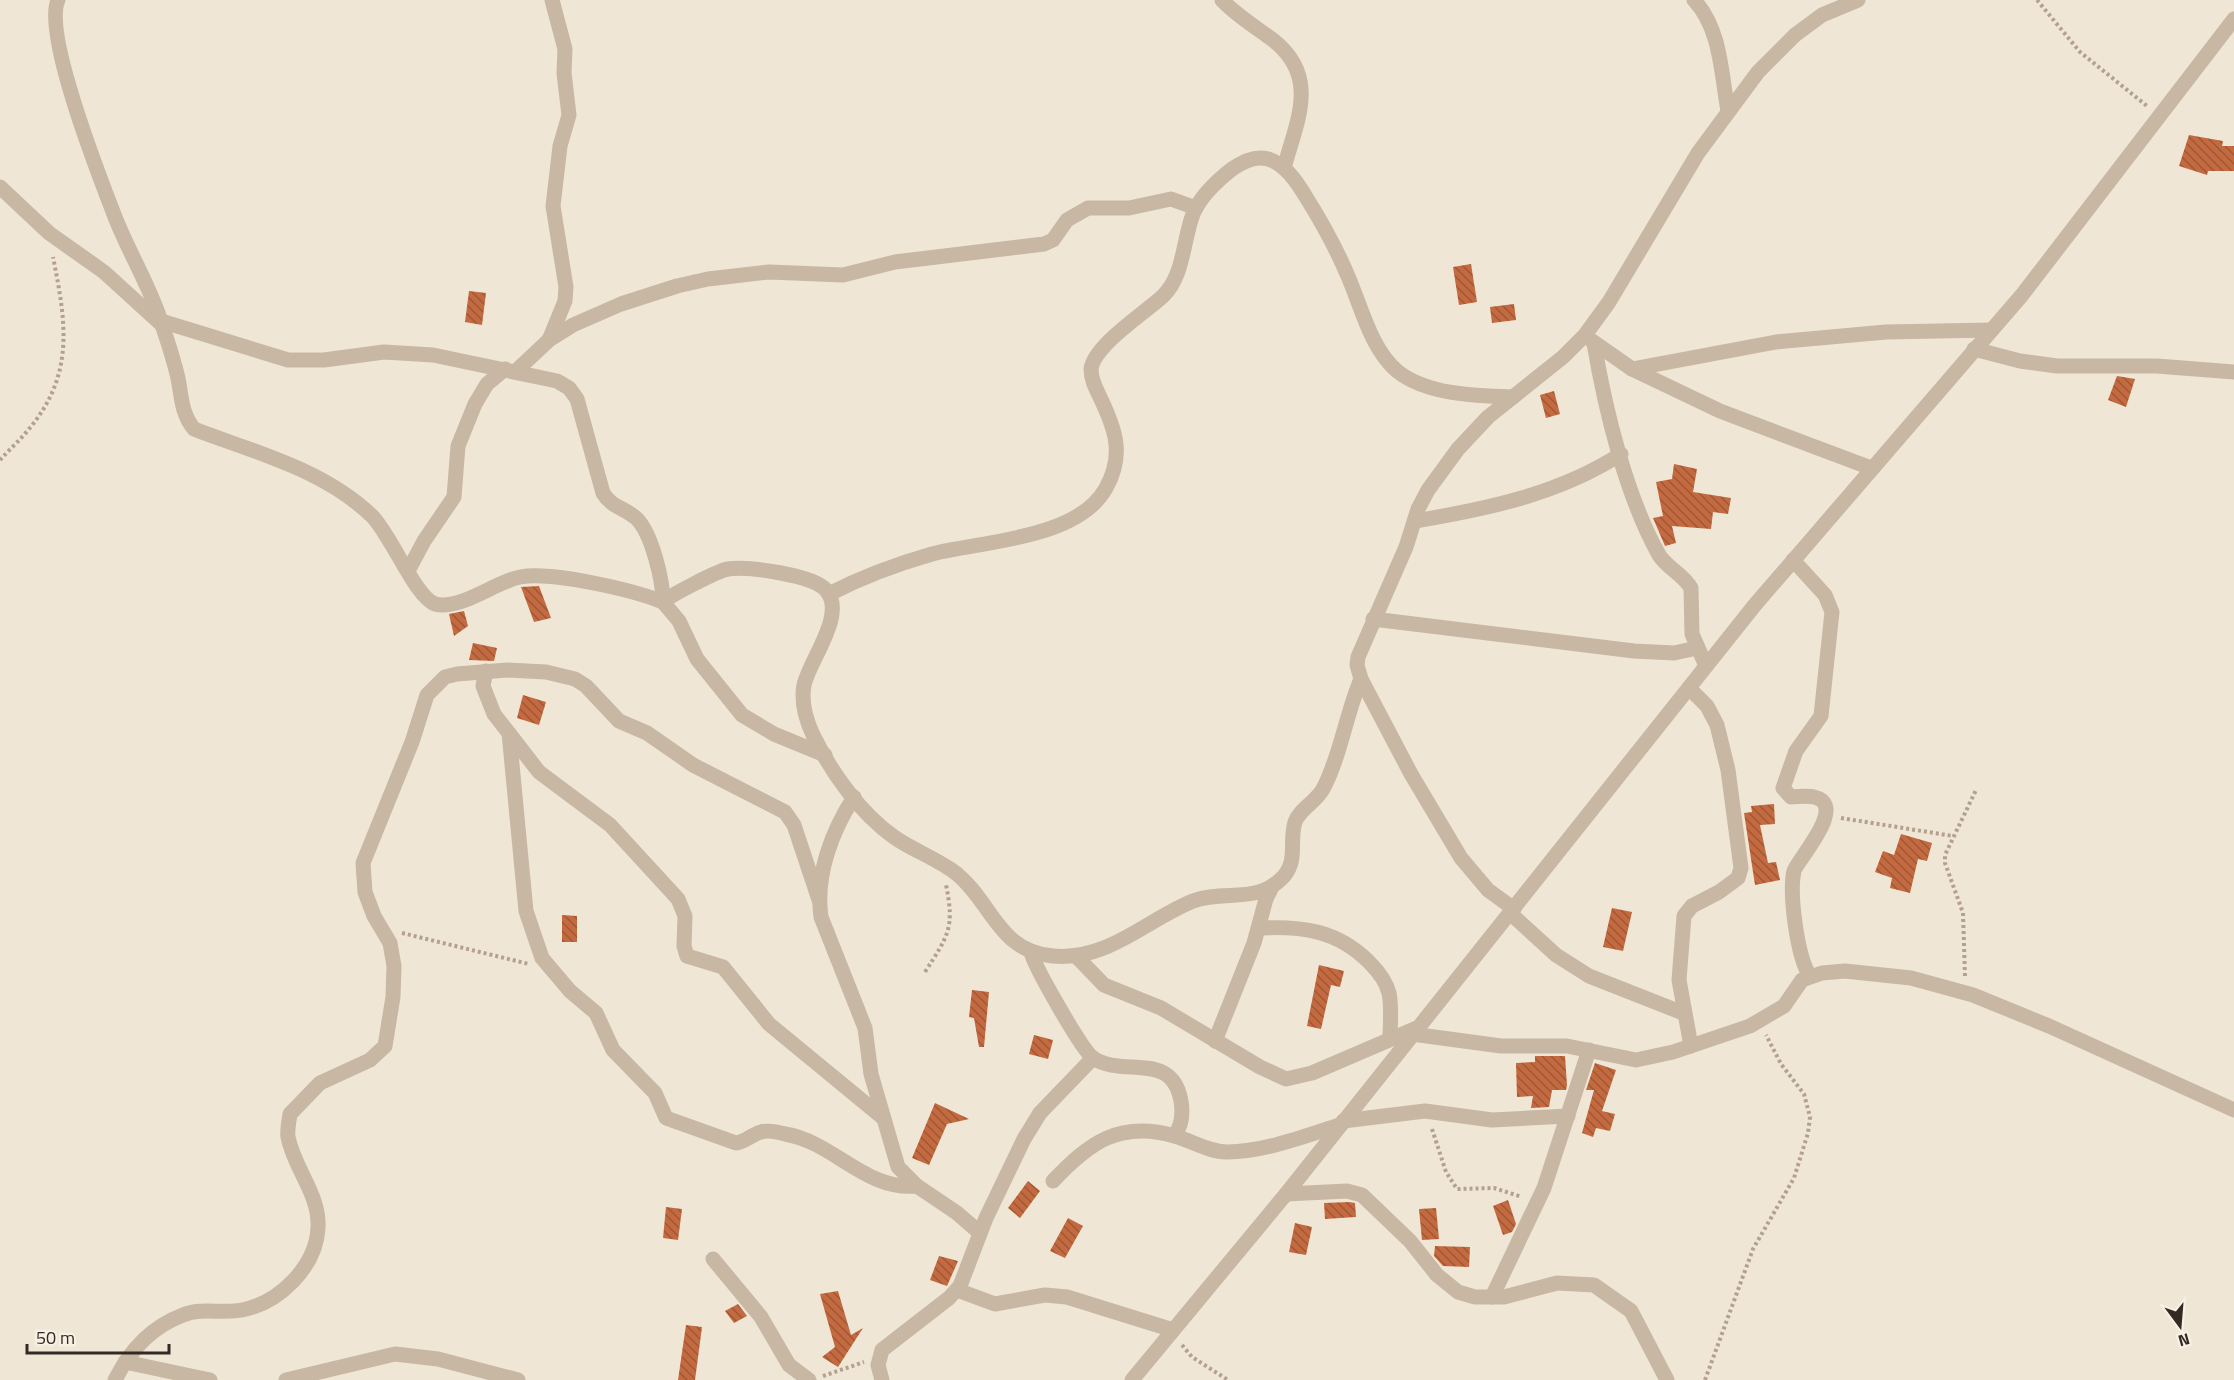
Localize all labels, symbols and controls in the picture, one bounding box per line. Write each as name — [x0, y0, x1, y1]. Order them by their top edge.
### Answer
north arrow — [2150, 1296, 2210, 1356]
scale bar — [27, 1317, 170, 1355]
text: 50 m — [36, 1324, 75, 1351]
text: N — [2175, 1327, 2193, 1353]

